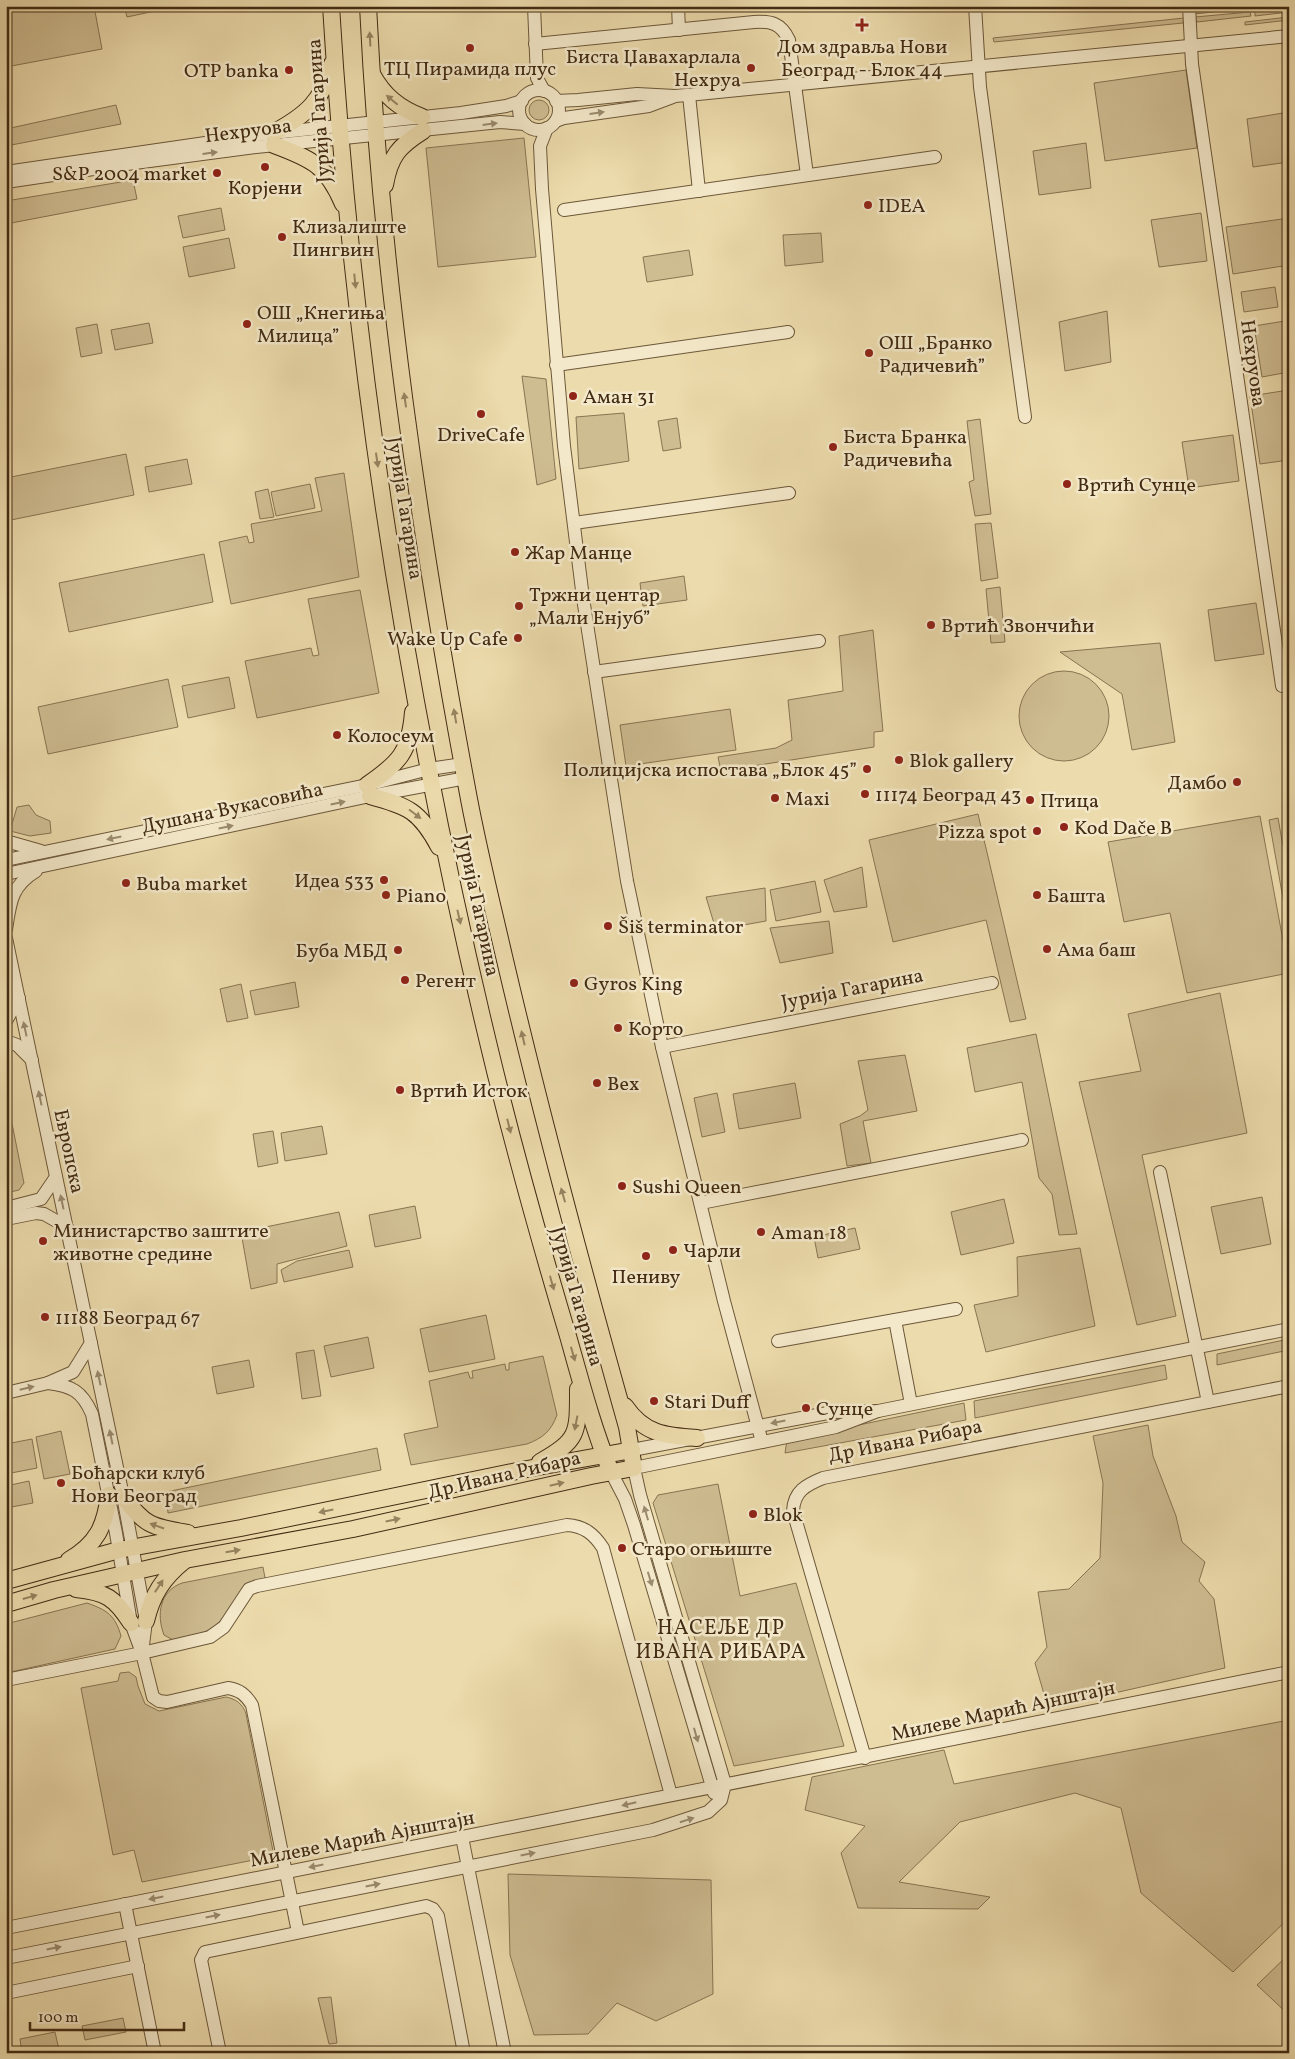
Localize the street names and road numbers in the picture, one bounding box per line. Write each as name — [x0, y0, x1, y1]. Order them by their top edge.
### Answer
street label: Јурија Гагарина — [301, 38, 339, 184]
street label: Нехруова — [203, 113, 293, 151]
street label: Нехруова — [1232, 318, 1272, 409]
street label: Јурија Гагарина — [379, 435, 429, 582]
street label: Душана Вукасовића — [139, 776, 326, 842]
street label: Јурија Гагарина — [448, 832, 506, 979]
street label: Јурија Гагарина — [779, 962, 926, 1017]
street label: Европска — [45, 1107, 91, 1196]
street label: Јурија Гагарина — [543, 1223, 609, 1370]
street label: Др Ивана Рибара — [826, 1413, 985, 1471]
street label: Др Ивана Рибара — [425, 1445, 584, 1507]
street label: Милеве Марић Ајнштајн — [889, 1675, 1118, 1749]
street label: Милеве Марић Ајнштајн — [248, 1804, 477, 1875]

